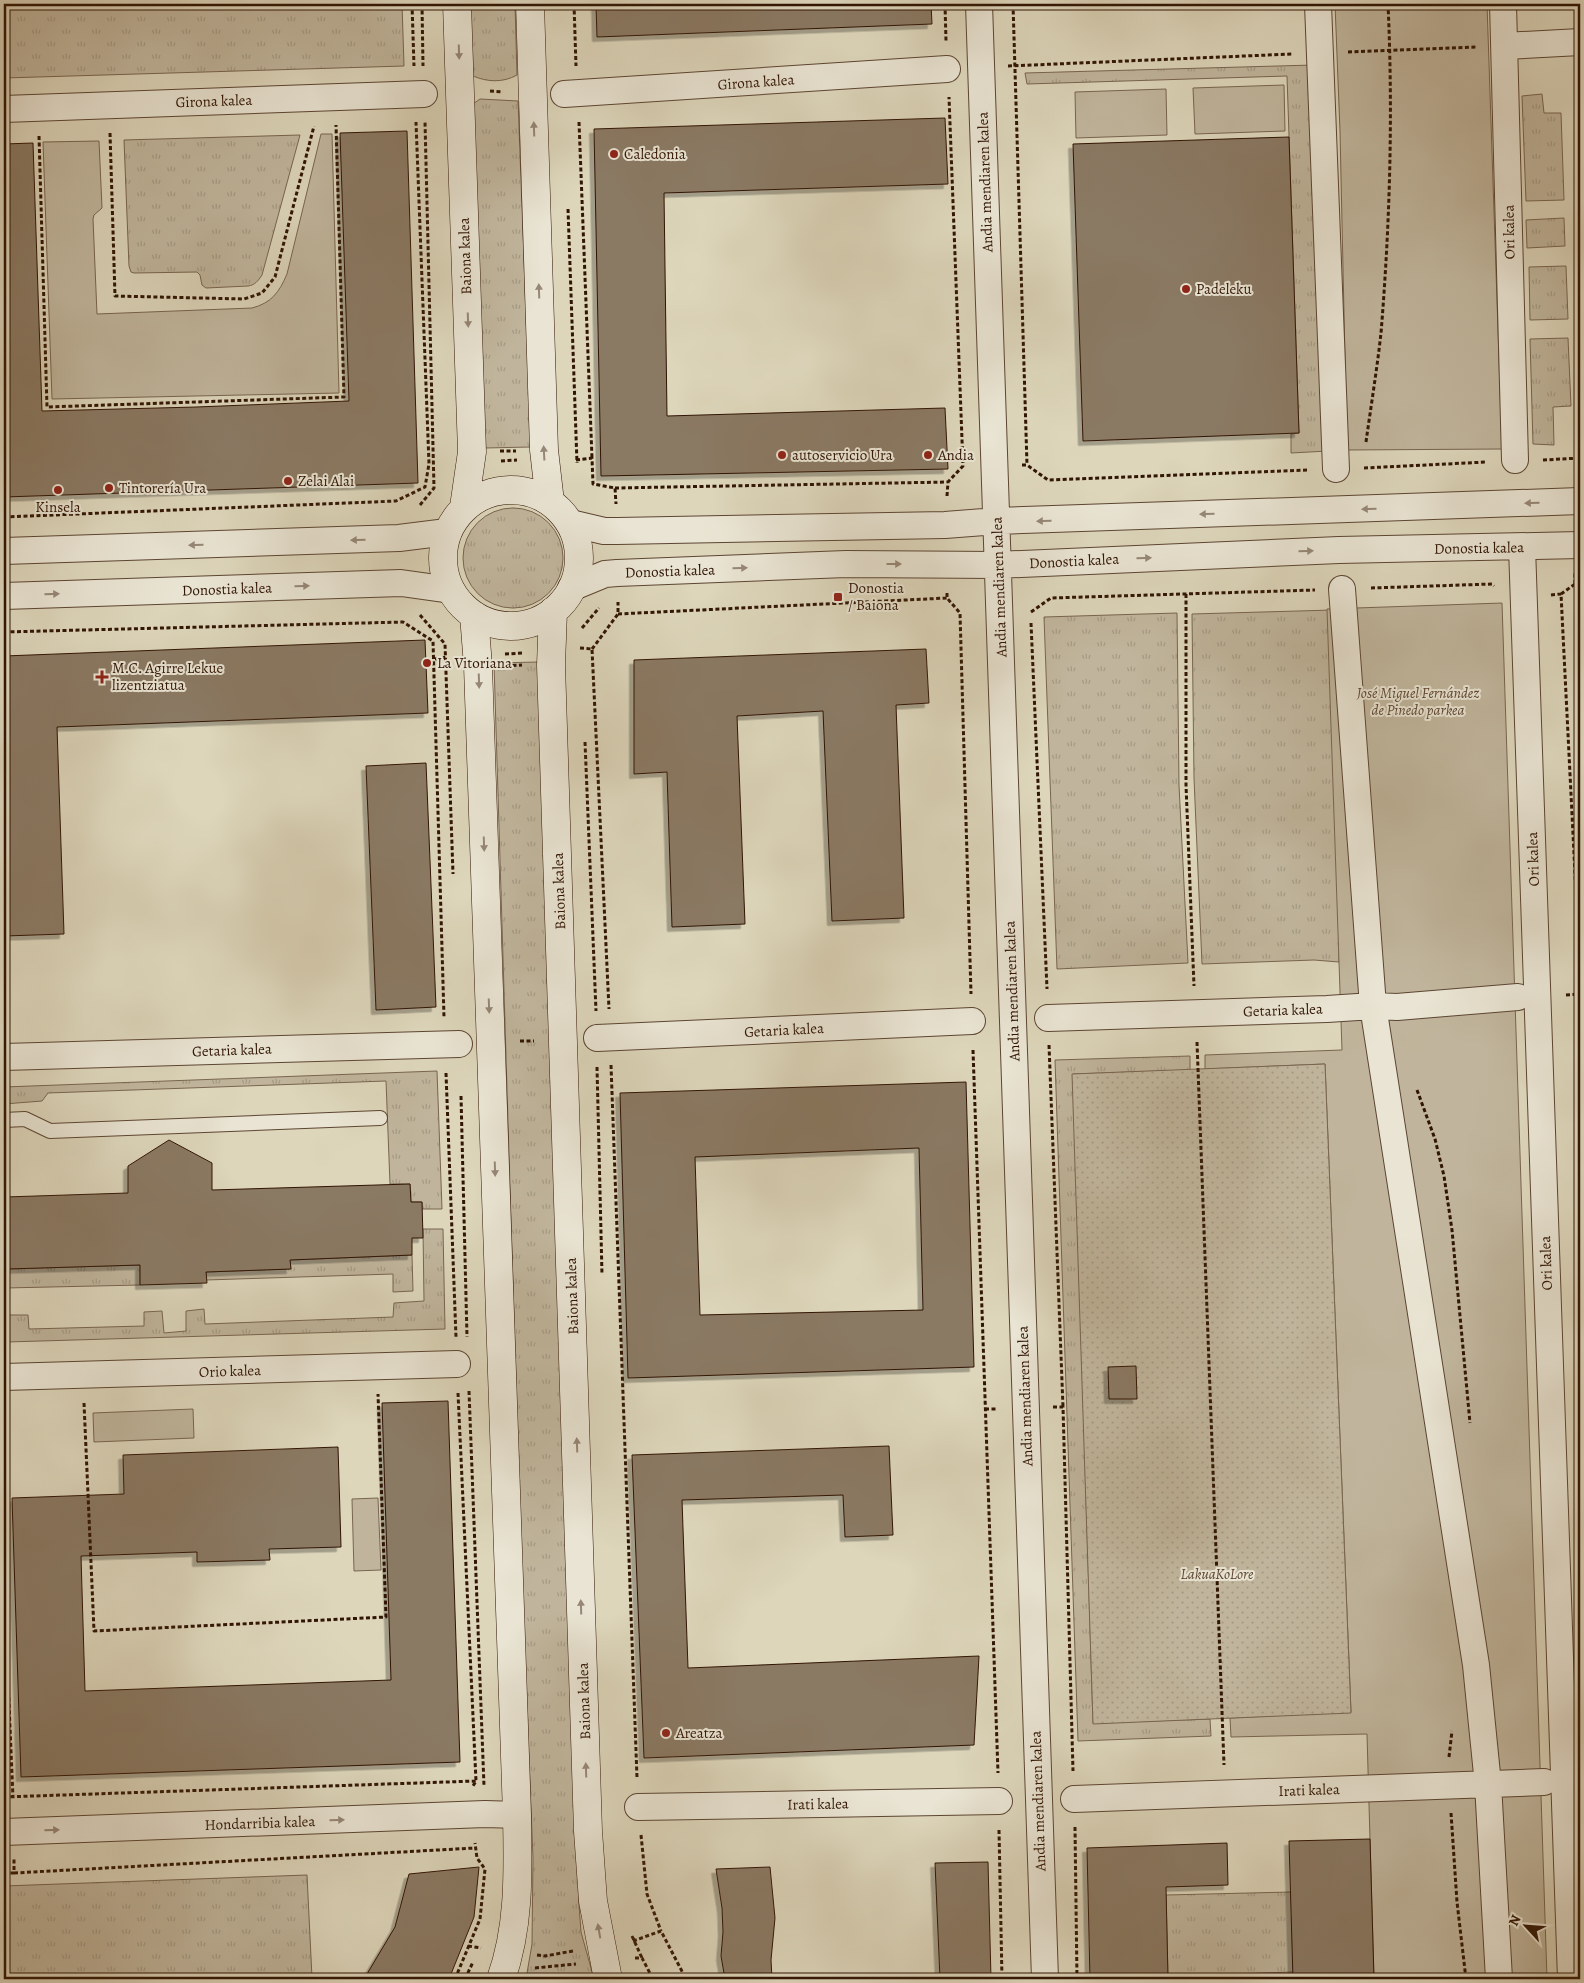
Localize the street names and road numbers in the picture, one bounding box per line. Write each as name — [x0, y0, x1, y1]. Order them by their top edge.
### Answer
street label: Girona kalea — [717, 69, 795, 95]
street label: Girona kalea — [175, 90, 253, 112]
street label: Andia mendiaren kalea — [973, 111, 997, 254]
street label: Ori kalea — [1499, 204, 1519, 260]
street label: Baiona kalea — [454, 217, 476, 295]
street label: Andia mendiaren kalea — [987, 516, 1011, 659]
street label: Donostia kalea — [1434, 537, 1524, 559]
street label: Donostia kalea — [1028, 549, 1120, 573]
street label: Donostia kalea — [624, 559, 716, 583]
street label: Donostia kalea — [181, 577, 273, 601]
street label: Ori kalea — [1522, 831, 1544, 887]
street label: Baiona kalea — [548, 852, 570, 930]
street label: Andia mendiaren kalea — [1000, 920, 1024, 1063]
street label: Getaria kalea — [1243, 999, 1323, 1021]
street label: Getaria kalea — [744, 1018, 824, 1042]
street label: Getaria kalea — [192, 1039, 272, 1061]
street label: Ori kalea — [1535, 1235, 1557, 1291]
street label: Baiona kalea — [561, 1257, 583, 1335]
street label: Andia mendiaren kalea — [1013, 1325, 1037, 1468]
street label: Orio kalea — [199, 1360, 261, 1382]
street label: Baiona kalea — [573, 1662, 595, 1740]
street label: Andia mendiaren kalea — [1026, 1730, 1050, 1873]
street label: Irati kalea — [1278, 1779, 1340, 1801]
street label: Irati kalea — [787, 1793, 849, 1815]
street label: Hondarribia kalea — [204, 1811, 316, 1835]

